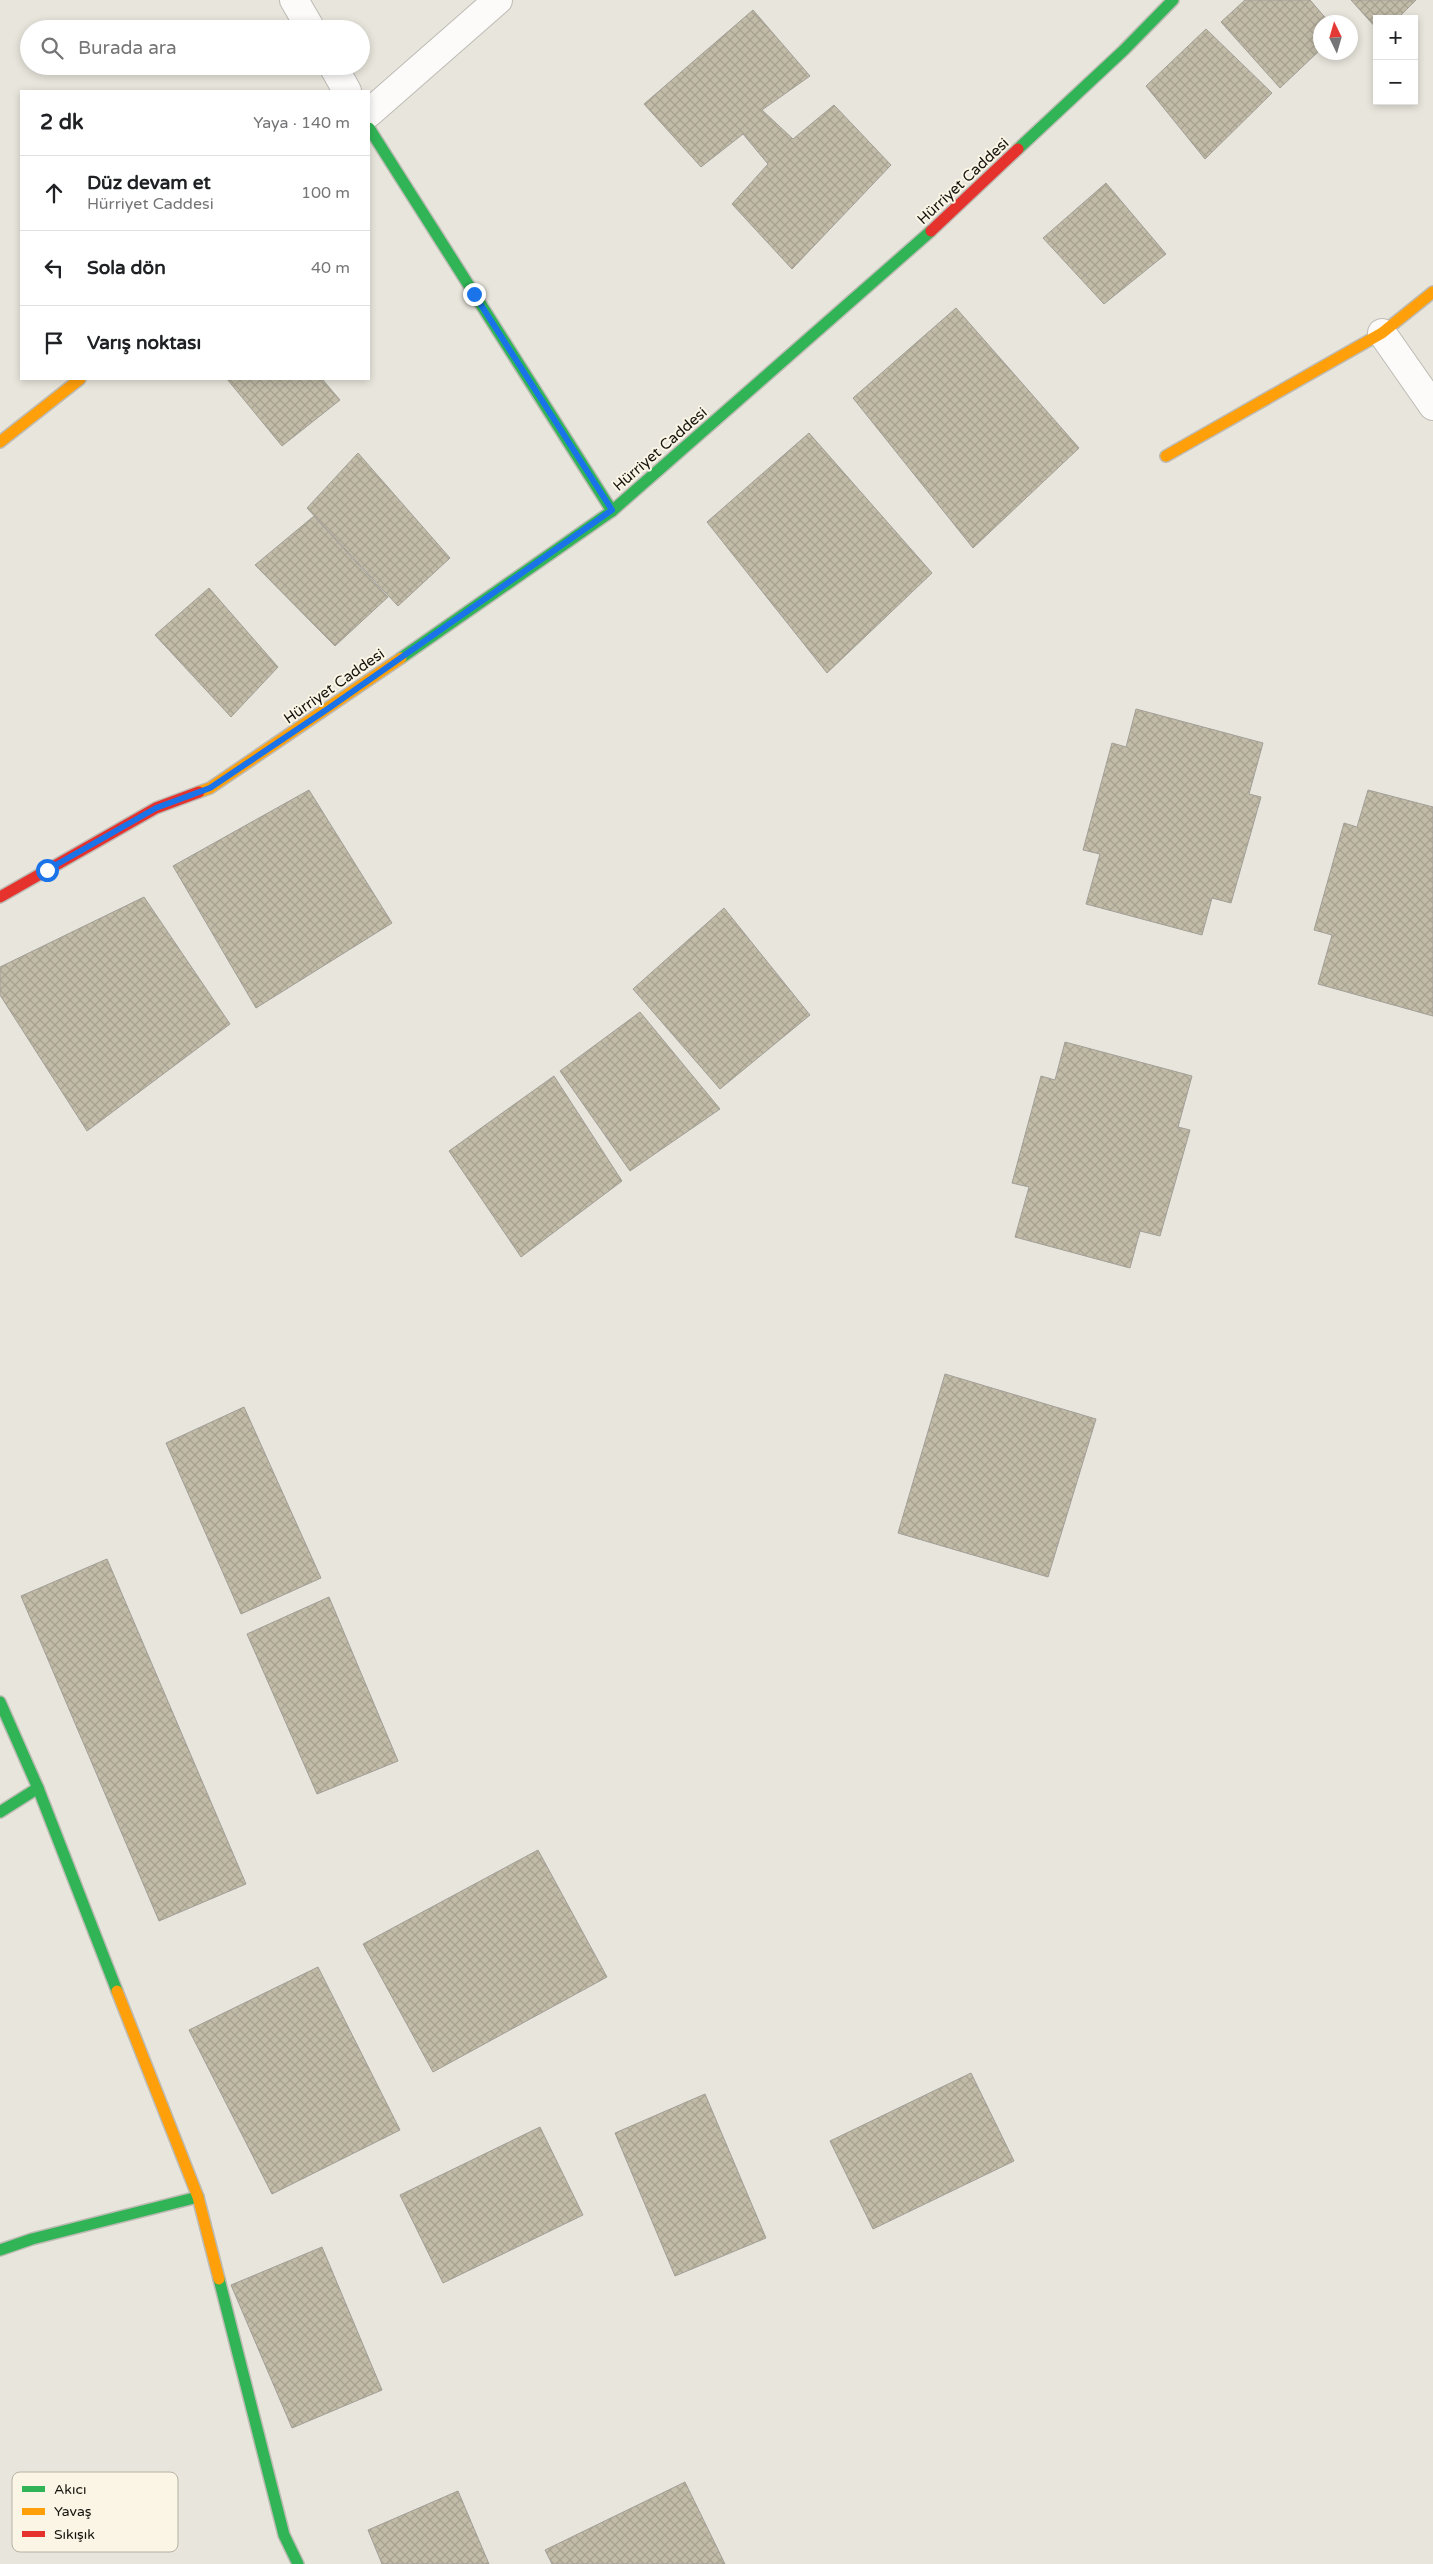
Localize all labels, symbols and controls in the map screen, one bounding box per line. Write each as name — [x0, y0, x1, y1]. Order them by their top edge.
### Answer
north arrow — [1313, 15, 1358, 60]
map controls — [1373, 15, 1418, 105]
button: + — [1373, 15, 1418, 60]
search box — [20, 20, 370, 75]
icon: search — [38, 34, 66, 62]
text: Burada ara — [78, 37, 177, 59]
button: − — [1373, 60, 1418, 105]
text: 2 dk — [40, 110, 83, 135]
text: Yaya · 140 m — [253, 113, 350, 133]
street label: Hürriyet Caddesi — [913, 134, 1013, 228]
text: Düz devam et — [87, 172, 211, 194]
icon: ahead — [40, 179, 68, 207]
text: 100 m — [301, 183, 350, 203]
text: Hürriyet Caddesi — [87, 194, 214, 214]
icon: left — [40, 254, 68, 282]
text: Sola dön — [87, 257, 166, 279]
text: 40 m — [311, 258, 350, 278]
route end — [463, 283, 486, 306]
icon: arrive — [40, 329, 68, 357]
text: Varış noktası — [87, 332, 201, 354]
street label: Hürriyet Caddesi — [609, 403, 711, 495]
street label: Hürriyet Caddesi — [280, 645, 388, 727]
route start — [36, 859, 59, 882]
legend — [12, 2472, 178, 2552]
text: Akıcı — [54, 2481, 86, 2498]
text: Yavaş — [54, 2503, 92, 2520]
text: Sıkışık — [54, 2526, 95, 2543]

